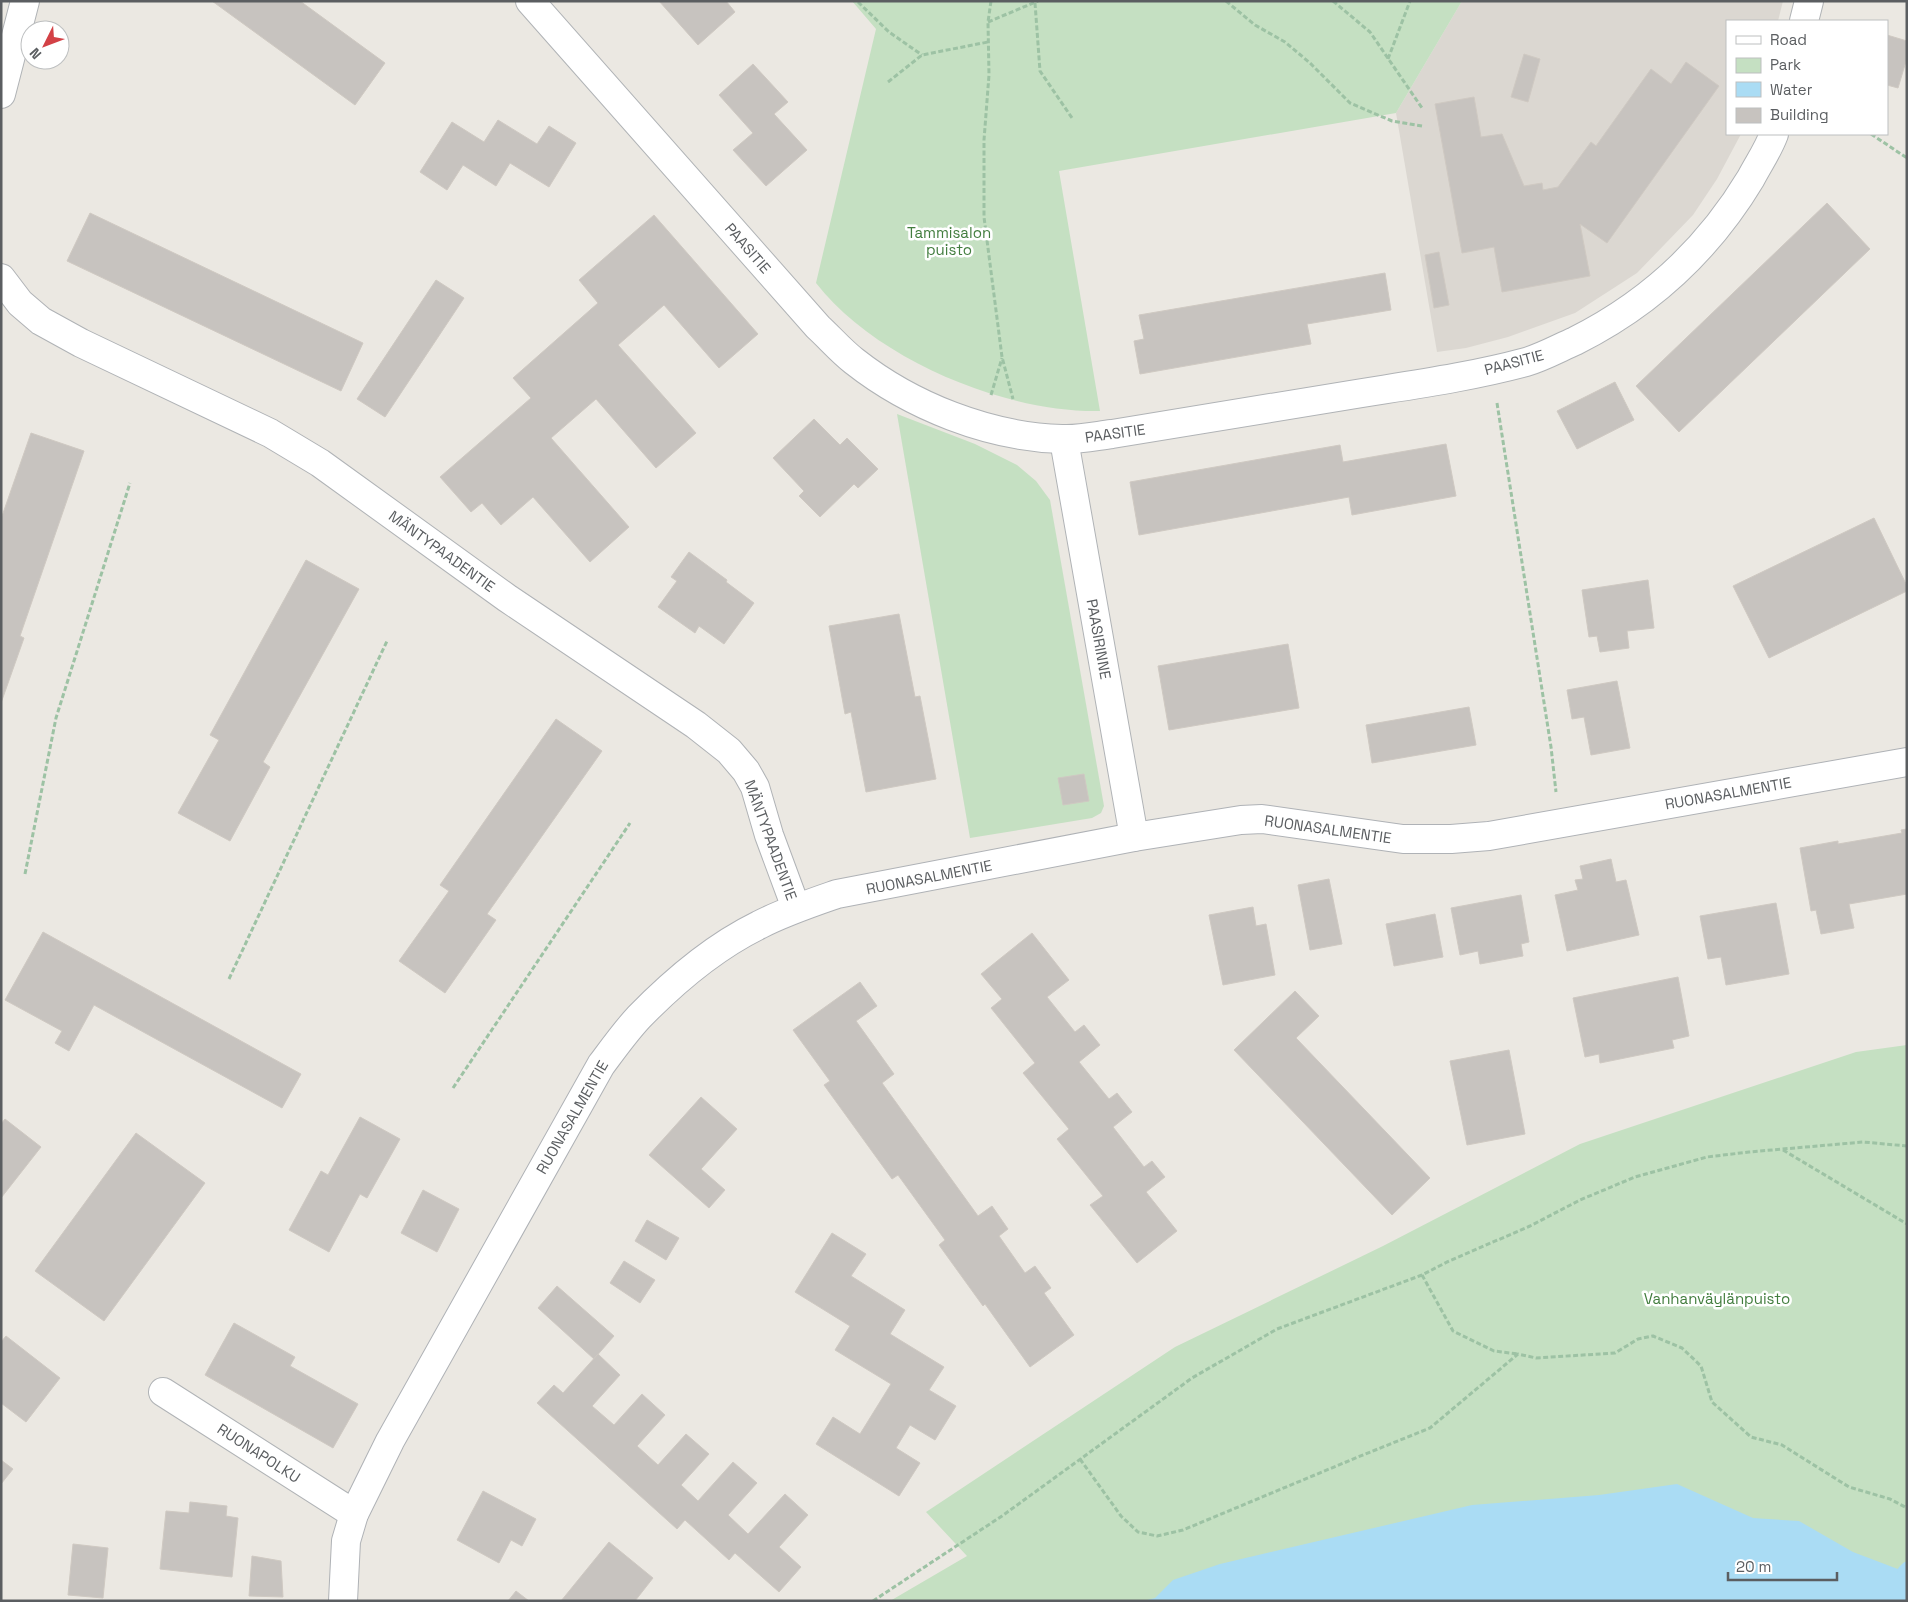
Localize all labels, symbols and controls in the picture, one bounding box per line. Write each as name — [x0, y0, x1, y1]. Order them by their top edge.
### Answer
north arrow — [20, 20, 70, 70]
legend — [1726, 20, 1888, 135]
text: Road — [1770, 30, 1807, 49]
text: N — [26, 44, 45, 63]
text: Park — [1770, 55, 1801, 74]
text: Water — [1770, 80, 1813, 99]
text: Building — [1770, 105, 1829, 124]
street label: PAASITIE — [721, 219, 775, 277]
park label: Tammisalon puisto — [907, 223, 991, 259]
street label: PAASITIE — [1482, 345, 1546, 379]
street label: PAASITIE — [1084, 419, 1146, 447]
street label: MÄNTYPAADENTIE — [385, 506, 499, 596]
street label: PAASIRINNE — [1083, 597, 1115, 681]
street label: RUONASALMENTIE — [1663, 773, 1793, 813]
street label: MÄNTYPAADENTIE — [740, 777, 802, 903]
street label: RUONASALMENTIE — [1263, 811, 1393, 847]
street label: RUONASALMENTIE — [864, 855, 994, 899]
street label: RUONASALMENTIE — [532, 1057, 612, 1177]
park label: Vanhanväylänpuisto — [1644, 1289, 1790, 1308]
street label: RUONAPOLKU — [214, 1419, 304, 1487]
scale bar — [1728, 1550, 1837, 1582]
text: 20 m — [1736, 1557, 1771, 1576]

